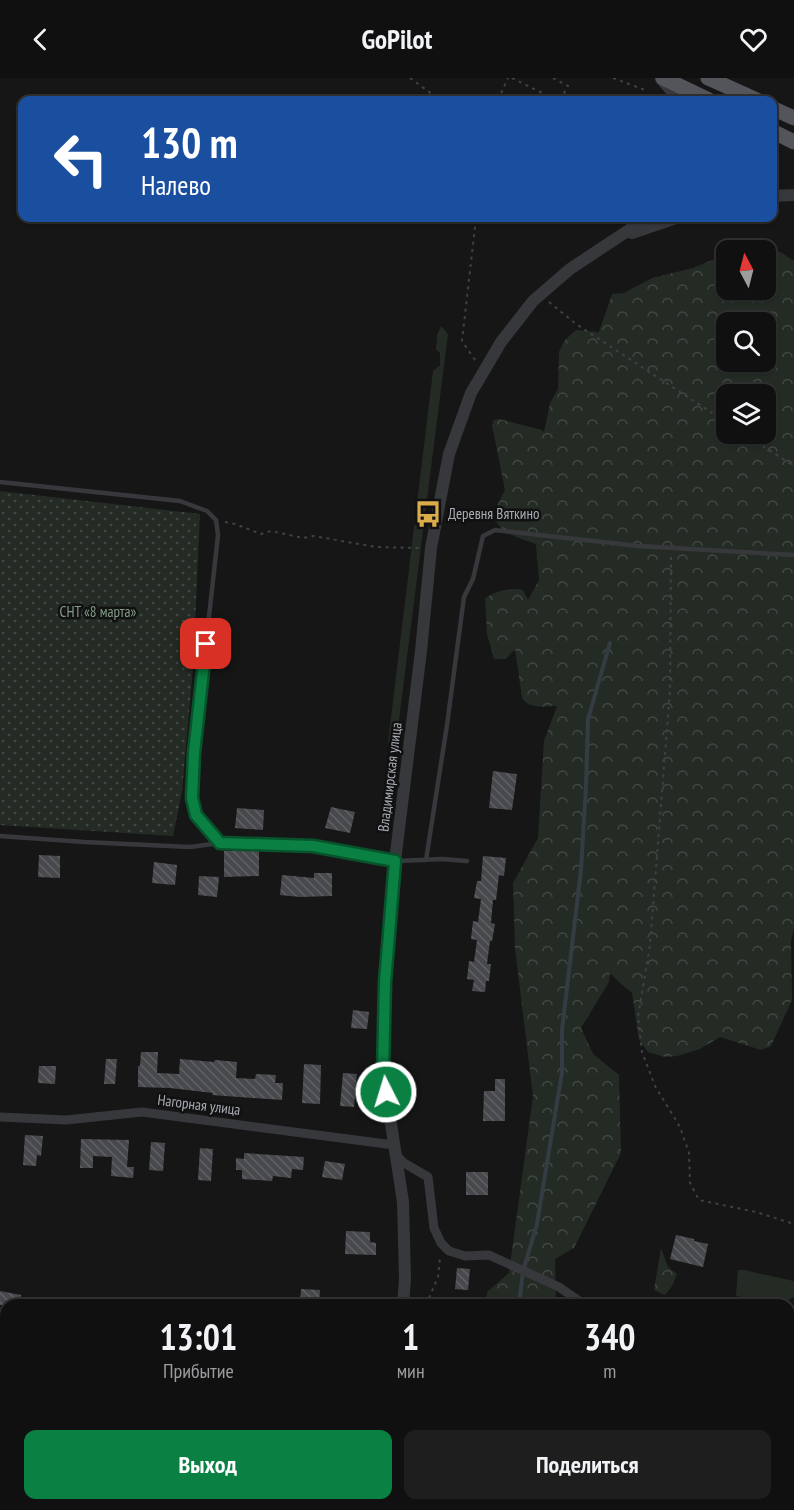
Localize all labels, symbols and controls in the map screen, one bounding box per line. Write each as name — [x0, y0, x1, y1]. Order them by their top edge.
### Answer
text: GoPilot — [362, 22, 432, 56]
icon: back — [24, 23, 57, 56]
icon: heart — [737, 23, 770, 56]
text: 130 m — [141, 115, 238, 170]
icon: left — [42, 120, 120, 198]
text: Налево — [141, 168, 211, 202]
north arrow — [716, 240, 776, 300]
map controls — [716, 240, 776, 444]
button: search — [716, 312, 776, 372]
button: layers — [716, 384, 776, 444]
bus stop icon: Деревня Вяткино — [413, 499, 443, 529]
place label: Деревня Вяткино — [448, 504, 539, 523]
park label: СНТ «8 марта» — [60, 602, 137, 621]
pin — [180, 618, 231, 669]
icon: arrive — [189, 627, 222, 660]
street label: Владимирская улица — [373, 721, 406, 833]
position arrow — [354, 1060, 418, 1124]
street label: Нагорная улица — [156, 1090, 242, 1119]
text: 13:01 — [159, 1313, 237, 1360]
text: 1 — [402, 1313, 419, 1360]
text: 340 — [584, 1313, 636, 1360]
text: Прибытие — [163, 1358, 234, 1384]
text: мин — [397, 1358, 425, 1384]
text: m — [603, 1358, 616, 1384]
button: Выход — [24, 1430, 392, 1499]
button: Поделиться — [404, 1430, 771, 1499]

